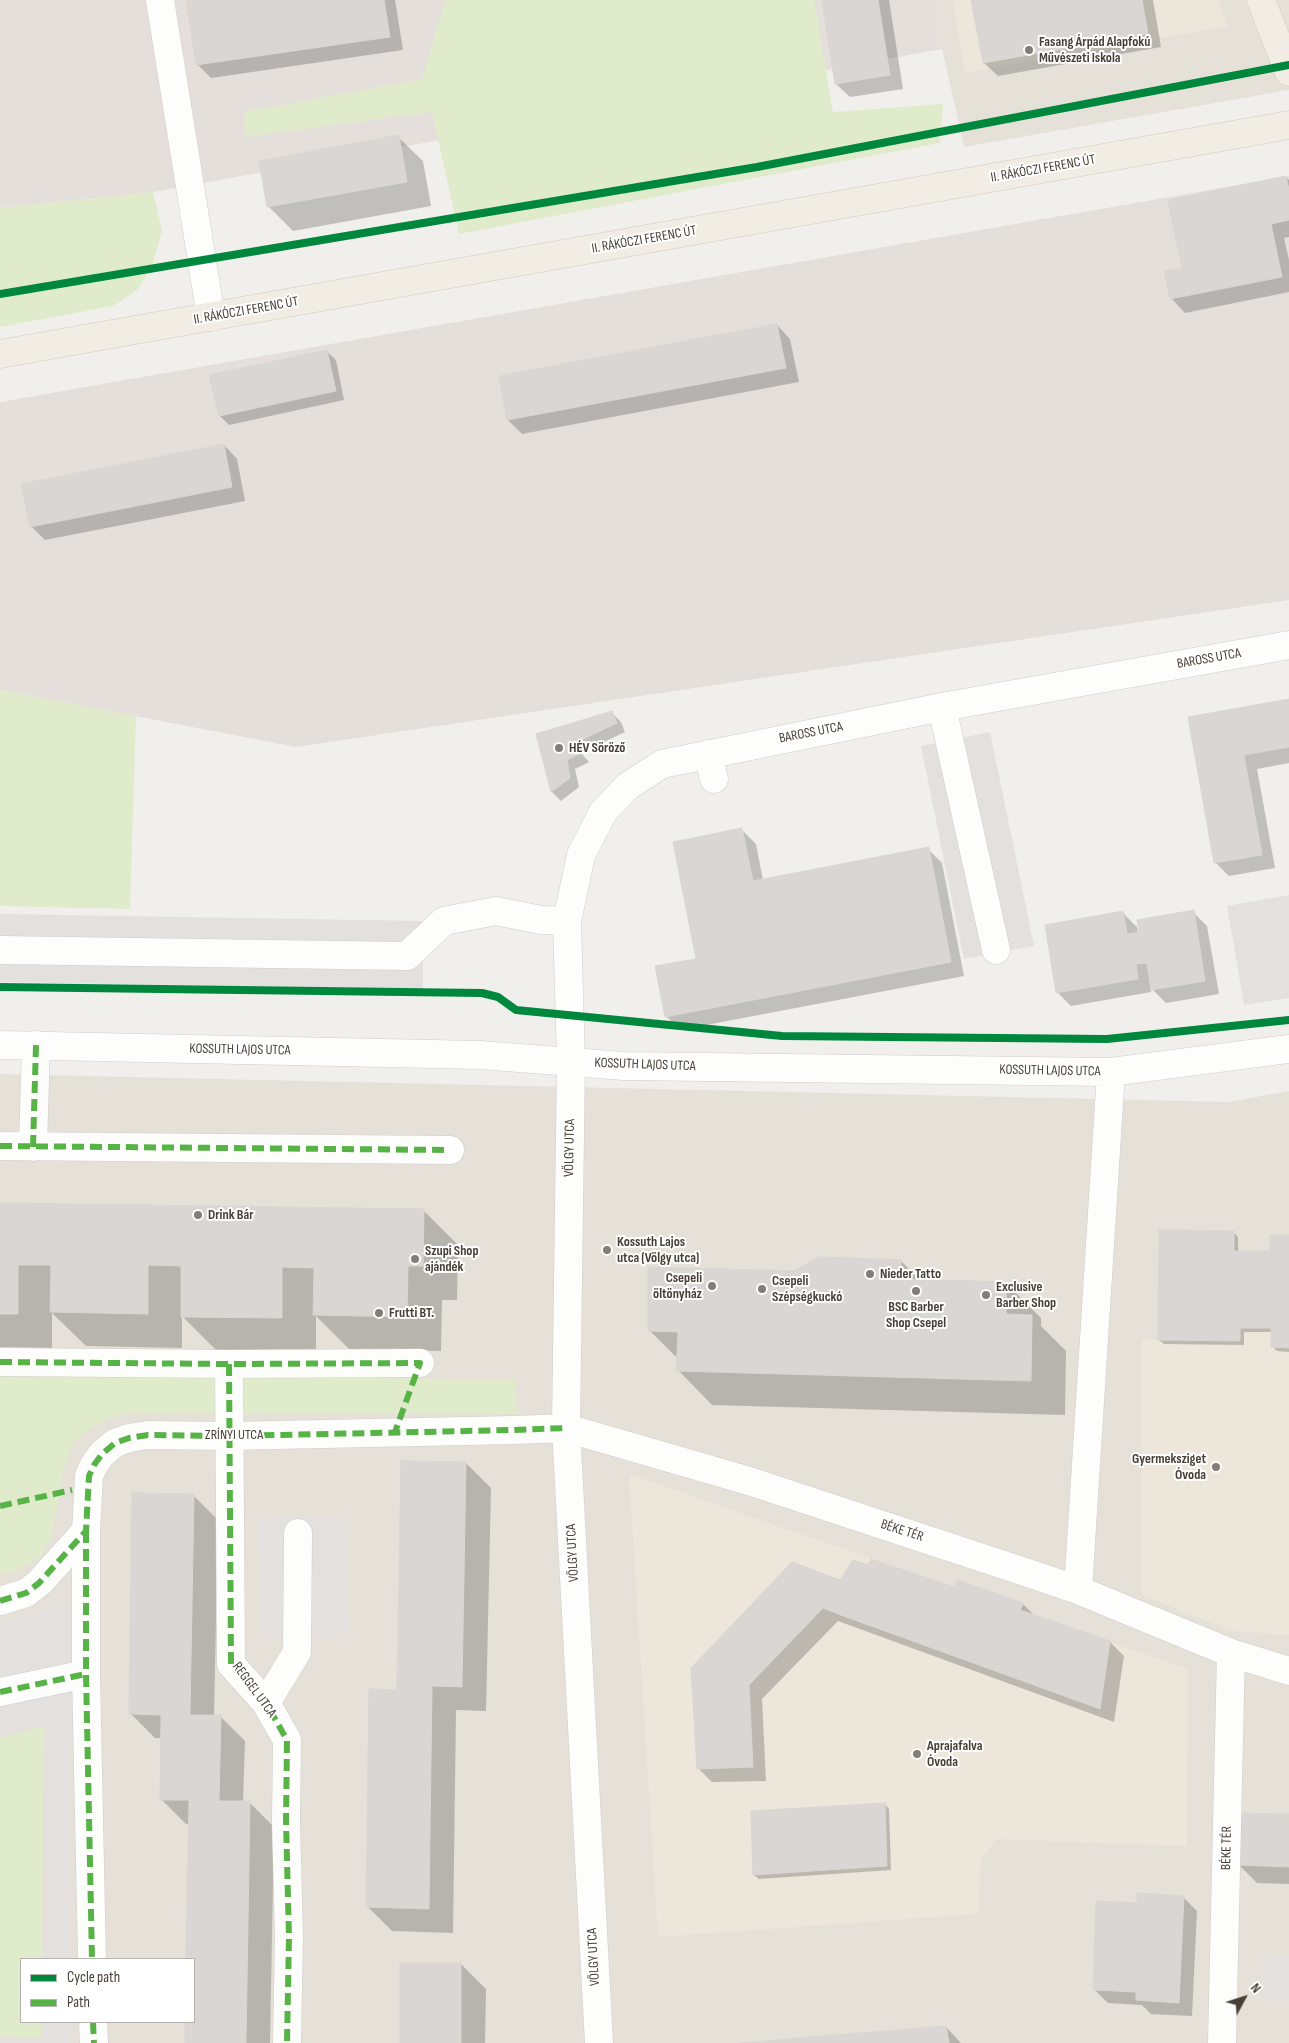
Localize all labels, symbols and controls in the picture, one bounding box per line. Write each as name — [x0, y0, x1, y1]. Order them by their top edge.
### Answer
place label: Fasang Árpád Alapfokú Művészeti Iskola — [1039, 34, 1150, 66]
marker: Fasang Árpád Alapfokú Művészeti Iskola — [1023, 44, 1035, 56]
street label: II. RÁKÓCZI FERENC ÚT — [989, 152, 1097, 186]
street label: II. RÁKÓCZI FERENC ÚT — [590, 223, 698, 257]
street label: II. RÁKÓCZI FERENC ÚT — [192, 294, 300, 328]
street label: BAROSS UTCA — [1176, 645, 1242, 673]
street label: BAROSS UTCA — [778, 719, 844, 747]
place label: HÉV Söröző — [569, 740, 625, 756]
marker: HÉV Söröző — [553, 742, 565, 754]
street label: KOSSUTH LAJOS UTCA — [189, 1041, 291, 1059]
street label: KOSSUTH LAJOS UTCA — [594, 1055, 696, 1075]
street label: KOSSUTH LAJOS UTCA — [999, 1062, 1101, 1080]
street label: VÖLGY UTCA — [561, 1119, 579, 1177]
place label: Drink Bár — [208, 1207, 254, 1223]
marker: Drink Bár — [192, 1209, 204, 1221]
place label: Kossuth Lajos utca (Völgy utca) — [617, 1234, 699, 1266]
place label: Szupi Shop ajándék — [425, 1243, 479, 1276]
marker: Kossuth Lajos utca (Völgy utca) — [601, 1244, 613, 1256]
marker: Szupi Shop ajándék — [409, 1253, 421, 1265]
place label: Nieder Tatto — [880, 1266, 941, 1282]
marker: Nieder Tatto — [864, 1268, 876, 1280]
place label: Csepeli öltönyház — [653, 1270, 702, 1302]
place label: Csepeli Szépségkuckó — [772, 1273, 842, 1305]
place label: Exclusive Barber Shop — [996, 1279, 1056, 1311]
marker: Csepeli öltönyház — [706, 1280, 718, 1292]
marker: Csepeli Szépségkuckó — [756, 1283, 768, 1295]
marker: BSC Barber Shop Csepel — [910, 1285, 922, 1297]
marker: Exclusive Barber Shop — [980, 1289, 992, 1301]
place label: BSC Barber Shop Csepel — [886, 1299, 946, 1331]
place label: Frutti BT. — [389, 1305, 434, 1321]
marker: Frutti BT. — [373, 1307, 385, 1319]
street label: ZRÍNYI UTCA — [205, 1427, 263, 1443]
place label: Gyermeksziget Óvoda — [1132, 1451, 1206, 1484]
marker: Gyermeksziget Óvoda — [1210, 1461, 1222, 1473]
street label: BÉKE TÉR — [878, 1516, 926, 1546]
street label: VÖLGY UTCA — [563, 1524, 583, 1582]
street label: REGGEL UTCA — [228, 1659, 280, 1721]
place label: Aprajafalva Óvoda — [927, 1738, 982, 1770]
marker: Aprajafalva Óvoda — [911, 1748, 923, 1760]
street label: BÉKE TÉR — [1218, 1826, 1236, 1870]
street label: VÖLGY UTCA — [584, 1928, 604, 1986]
legend — [20, 1958, 195, 2023]
text: Cycle path — [67, 1968, 120, 1987]
north arrow — [1219, 1973, 1269, 2023]
text: N — [1247, 1980, 1265, 1996]
text: Path — [67, 1993, 90, 2012]

